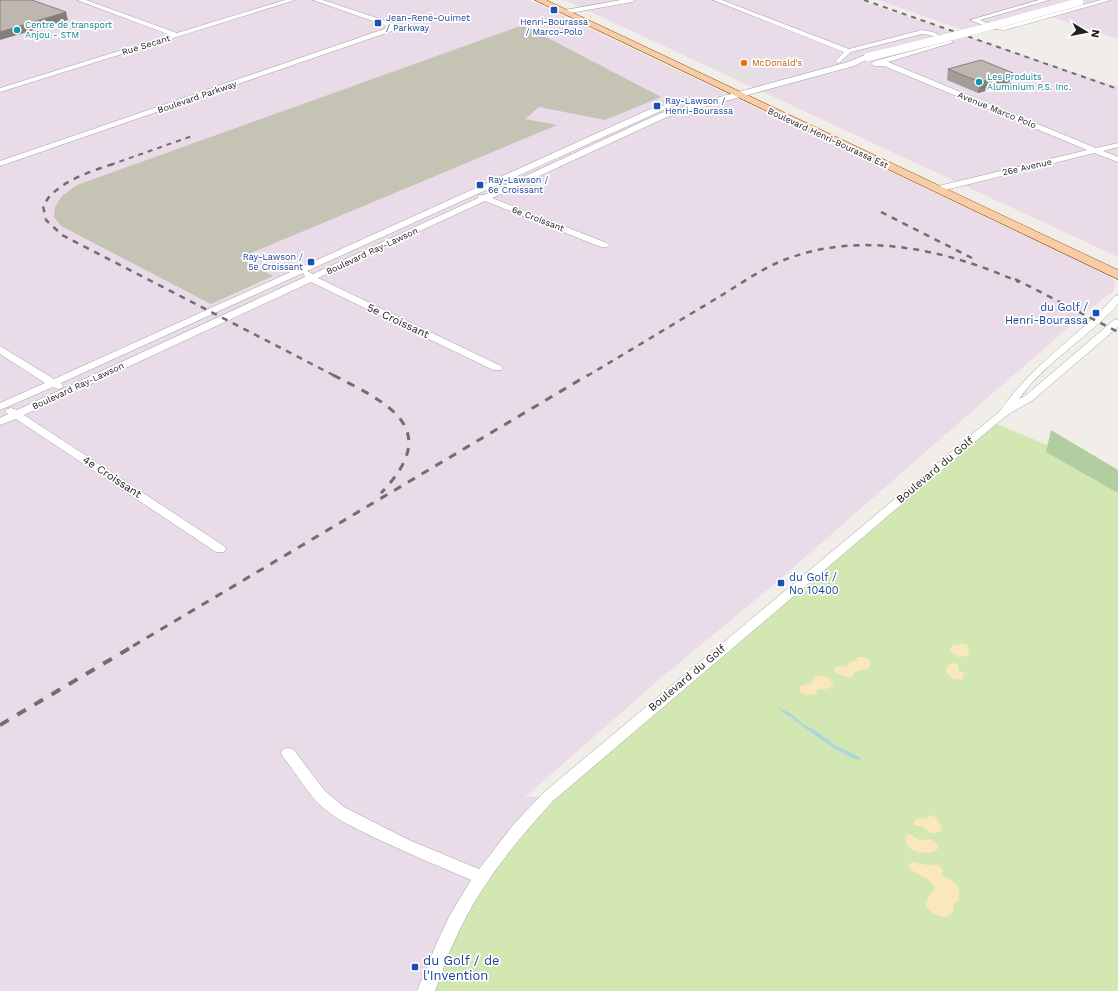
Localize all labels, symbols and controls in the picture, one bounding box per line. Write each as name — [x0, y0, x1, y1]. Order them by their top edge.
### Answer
marker: Henri-Bourassa / Marco-Polo — [549, 5, 559, 15]
north arrow — [1066, 12, 1106, 52]
place label: Jean-René-Ouimet / Parkway — [386, 13, 470, 33]
place label: Henri-Bourassa / Marco-Polo — [520, 17, 588, 37]
marker: Jean-René-Ouimet / Parkway — [373, 18, 383, 28]
place label: Centre de transport Anjou - STM — [25, 20, 112, 40]
marker: Centre de transport Anjou - STM — [12, 25, 22, 35]
text: N — [1088, 29, 1102, 39]
street label: Rue Secant — [121, 33, 172, 57]
marker: McDonald's — [739, 58, 749, 68]
place label: McDonald's — [752, 58, 803, 68]
place label: Les Produits Aluminium P.S. Inc. — [987, 72, 1071, 92]
marker: Les Produits Aluminium P.S. Inc. — [974, 77, 984, 87]
street label: Boulevard Parkway — [156, 79, 238, 115]
street label: Avenue Marco Polo — [956, 90, 1038, 130]
place label: Ray-Lawson / Henri-Bourassa — [665, 96, 733, 116]
marker: Ray-Lawson / Henri-Bourassa — [652, 101, 662, 111]
street label: Boulevard Henri-Bourassa Est — [766, 106, 890, 170]
street label: 26e Avenue — [1001, 156, 1053, 178]
place label: Ray-Lawson / 6e Croissant — [488, 175, 548, 195]
marker: Ray-Lawson / 6e Croissant — [475, 180, 485, 190]
street label: 6e Croissant — [510, 204, 566, 234]
street label: Boulevard Ray-Lawson — [325, 225, 419, 277]
place label: Ray-Lawson / 5e Croissant — [243, 252, 303, 272]
marker: Ray-Lawson / 5e Croissant — [306, 257, 316, 267]
street label: 5e Croissant — [365, 301, 431, 341]
place label: du Golf / Henri-Bourassa — [1005, 301, 1088, 327]
marker: du Golf / Henri-Bourassa — [1091, 308, 1101, 318]
street label: Boulevard Ray-Lawson — [31, 360, 125, 412]
street label: Boulevard du Golf — [894, 434, 977, 506]
street label: 4e Croissant — [80, 453, 144, 501]
place label: du Golf / No 10400 — [789, 571, 839, 597]
marker: du Golf / No 10400 — [776, 578, 786, 588]
street label: Boulevard du Golf — [646, 642, 729, 714]
place label: du Golf / de l'Invention — [423, 953, 500, 983]
marker: du Golf / de l'Invention — [410, 962, 420, 972]

